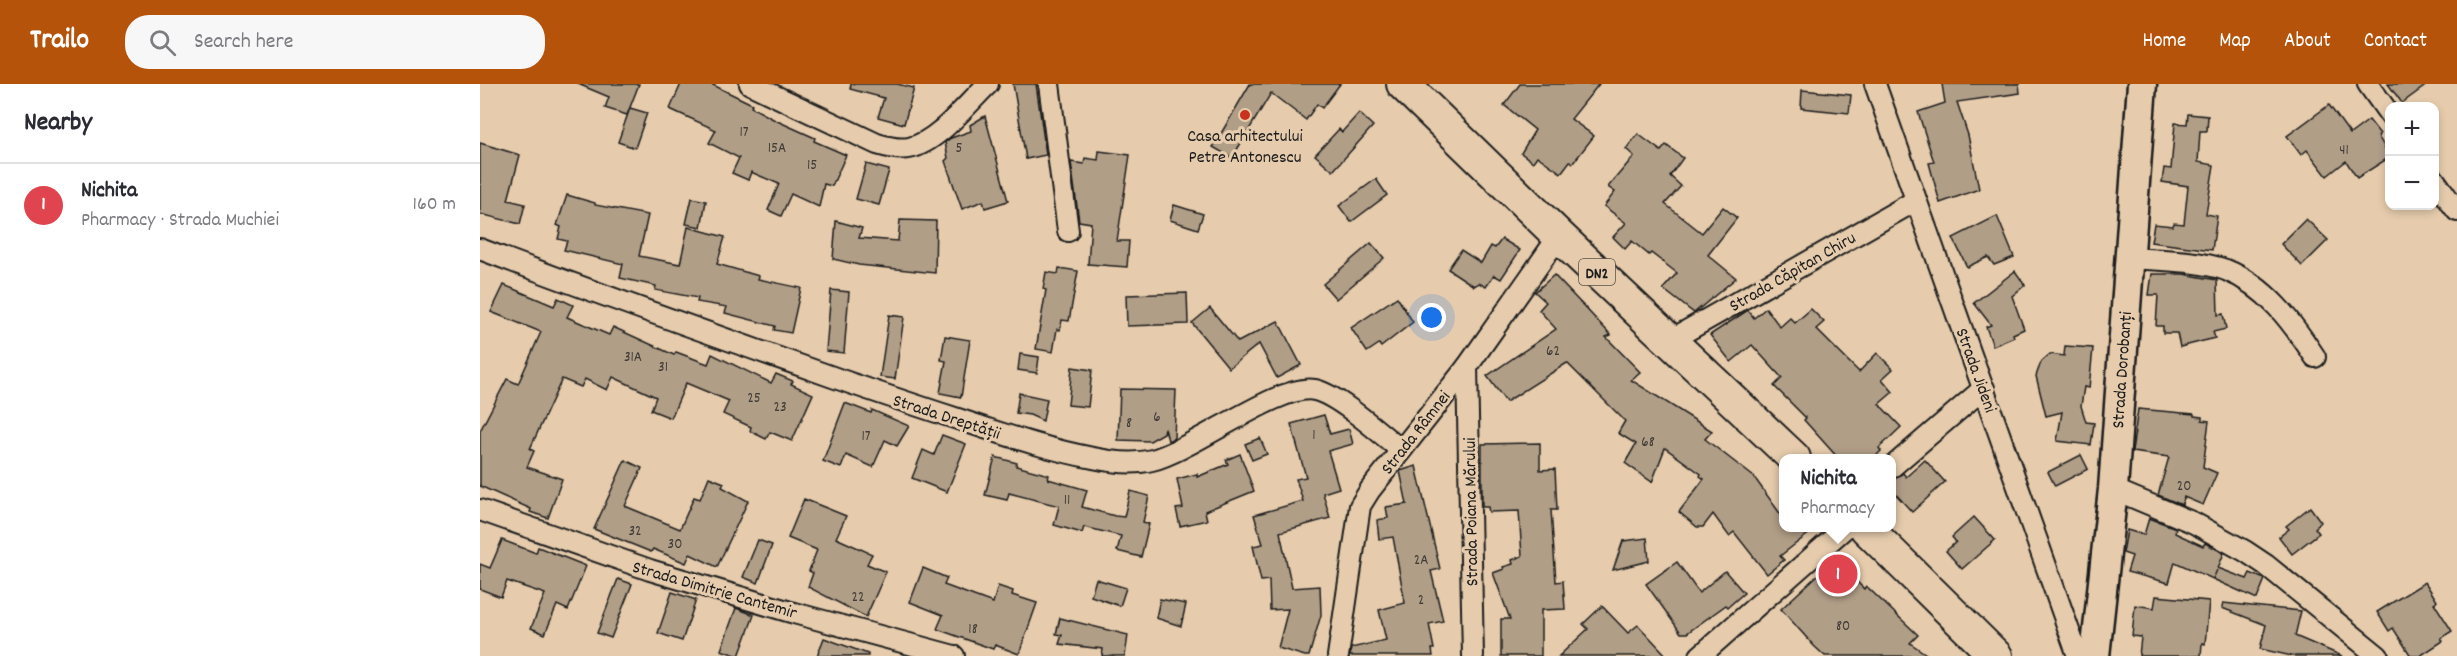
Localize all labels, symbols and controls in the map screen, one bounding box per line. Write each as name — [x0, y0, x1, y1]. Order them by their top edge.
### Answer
search box — [125, 15, 545, 69]
text: Trailo — [30, 22, 89, 62]
icon: search — [146, 26, 179, 59]
text: Search here — [194, 27, 293, 58]
text: Home — [2142, 27, 2186, 57]
text: Map — [2219, 27, 2251, 57]
text: About — [2284, 27, 2331, 57]
text: Contact — [2364, 27, 2427, 57]
map controls — [2385, 102, 2439, 210]
button: + — [2385, 102, 2439, 156]
text: Nearby — [24, 105, 92, 142]
marker: Casa arhitectului Petre Antonescu — [1238, 108, 1252, 122]
house number: 17 — [739, 122, 749, 144]
place label: Casa arhitectului Petre Antonescu — [1187, 125, 1303, 171]
house number: 15A — [768, 138, 786, 160]
house number: 5 — [956, 138, 963, 160]
house number: 41 — [2339, 140, 2349, 162]
house number: 15 — [807, 155, 817, 177]
button: − — [2385, 156, 2439, 210]
text: Nichita — [81, 176, 137, 207]
text: 1 — [41, 191, 46, 219]
text: 160 m — [413, 191, 456, 219]
text: Pharmacy · Strada Muchiei — [81, 207, 279, 235]
street label: Strada Căpitan Chiru — [1725, 227, 1861, 320]
road number: DN2 — [1579, 259, 1615, 285]
your location — [1417, 303, 1446, 332]
street label: Strada Dorobanți — [2107, 311, 2140, 429]
street label: Strada Jideni — [1948, 325, 2002, 417]
house number: 62 — [1546, 341, 1560, 363]
house number: 31A — [624, 347, 642, 369]
house number: 31 — [658, 357, 668, 379]
street label: Strada Râmnei — [1376, 386, 1458, 481]
house number: 25 — [747, 388, 761, 410]
street label: Strada Dreptății — [889, 389, 1003, 448]
house number: 23 — [773, 397, 787, 419]
house number: 6 — [1153, 407, 1161, 429]
house number: 8 — [1126, 413, 1132, 435]
house number: 1 — [1312, 425, 1316, 447]
house number: 17 — [861, 426, 871, 448]
house number: 68 — [1641, 432, 1655, 454]
street label: Strada Poiana Mărului — [1459, 437, 1486, 587]
popup — [1779, 454, 1896, 532]
text: Nichita — [1800, 464, 1857, 495]
house number: 20 — [2177, 476, 2191, 498]
house number: 11 — [1064, 490, 1070, 512]
text: Pharmacy — [1800, 495, 1875, 523]
house number: 32 — [628, 521, 642, 543]
house number: 30 — [668, 534, 682, 556]
house number: 2A — [1414, 550, 1428, 572]
pin: 1 — [1818, 552, 1858, 596]
street label: Strada Dimitrie Cantemir — [629, 556, 800, 627]
house number: 22 — [851, 587, 865, 609]
house number: 2 — [1418, 590, 1424, 612]
house number: 80 — [1836, 616, 1850, 638]
house number: 18 — [968, 619, 978, 641]

